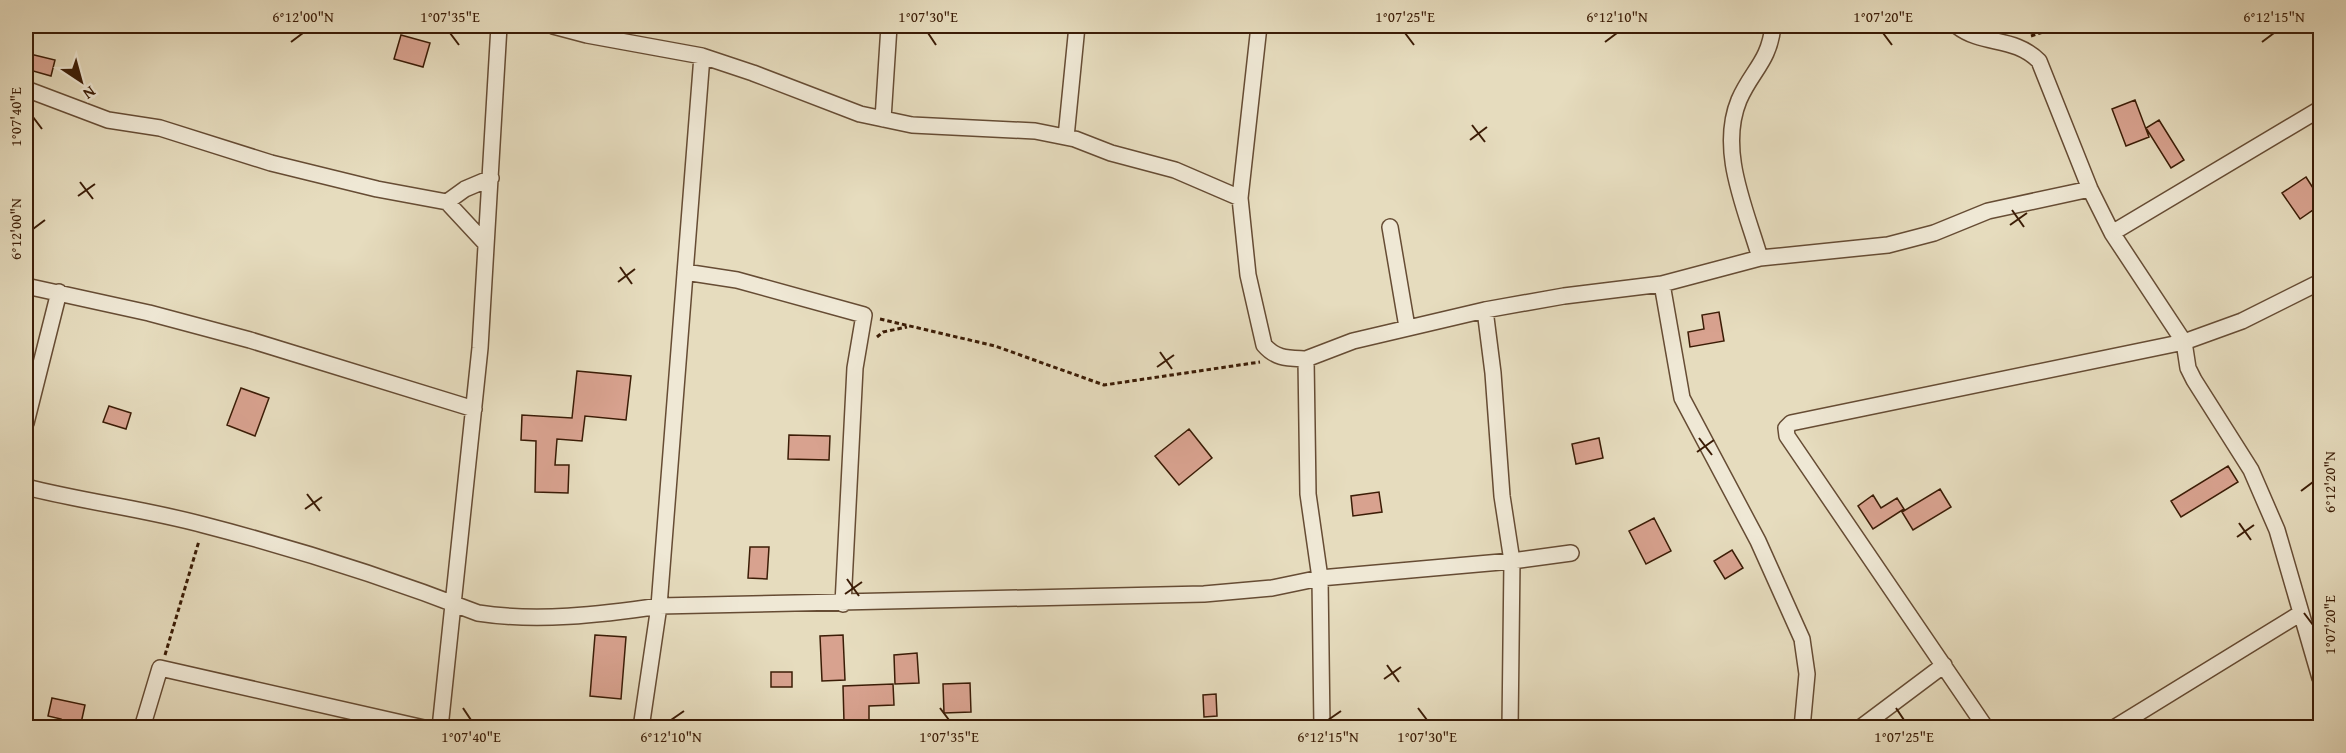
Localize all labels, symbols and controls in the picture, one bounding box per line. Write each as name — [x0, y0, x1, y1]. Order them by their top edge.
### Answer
text: 6°12'00"N — [272, 6, 334, 27]
text: 1°07'35"E — [420, 6, 480, 27]
text: 1°07'30"E — [898, 6, 958, 27]
text: 1°07'25"E — [1375, 6, 1435, 27]
text: 6°12'10"N — [1586, 6, 1648, 27]
text: 1°07'20"E — [1853, 6, 1913, 27]
text: 6°12'15"N — [2243, 6, 2305, 27]
north arrow — [51, 51, 111, 111]
text: N — [78, 80, 101, 106]
text: 1°07'40"E — [5, 87, 26, 147]
text: 6°12'00"N — [5, 198, 26, 260]
text: 6°12'20"N — [2319, 451, 2340, 513]
text: 1°07'20"E — [2319, 595, 2340, 655]
text: 1°07'40"E — [441, 726, 501, 747]
text: 6°12'10"N — [640, 726, 702, 747]
text: 1°07'35"E — [919, 726, 979, 747]
text: 6°12'15"N — [1297, 726, 1359, 747]
text: 1°07'30"E — [1397, 726, 1457, 747]
text: 1°07'25"E — [1874, 726, 1934, 747]

